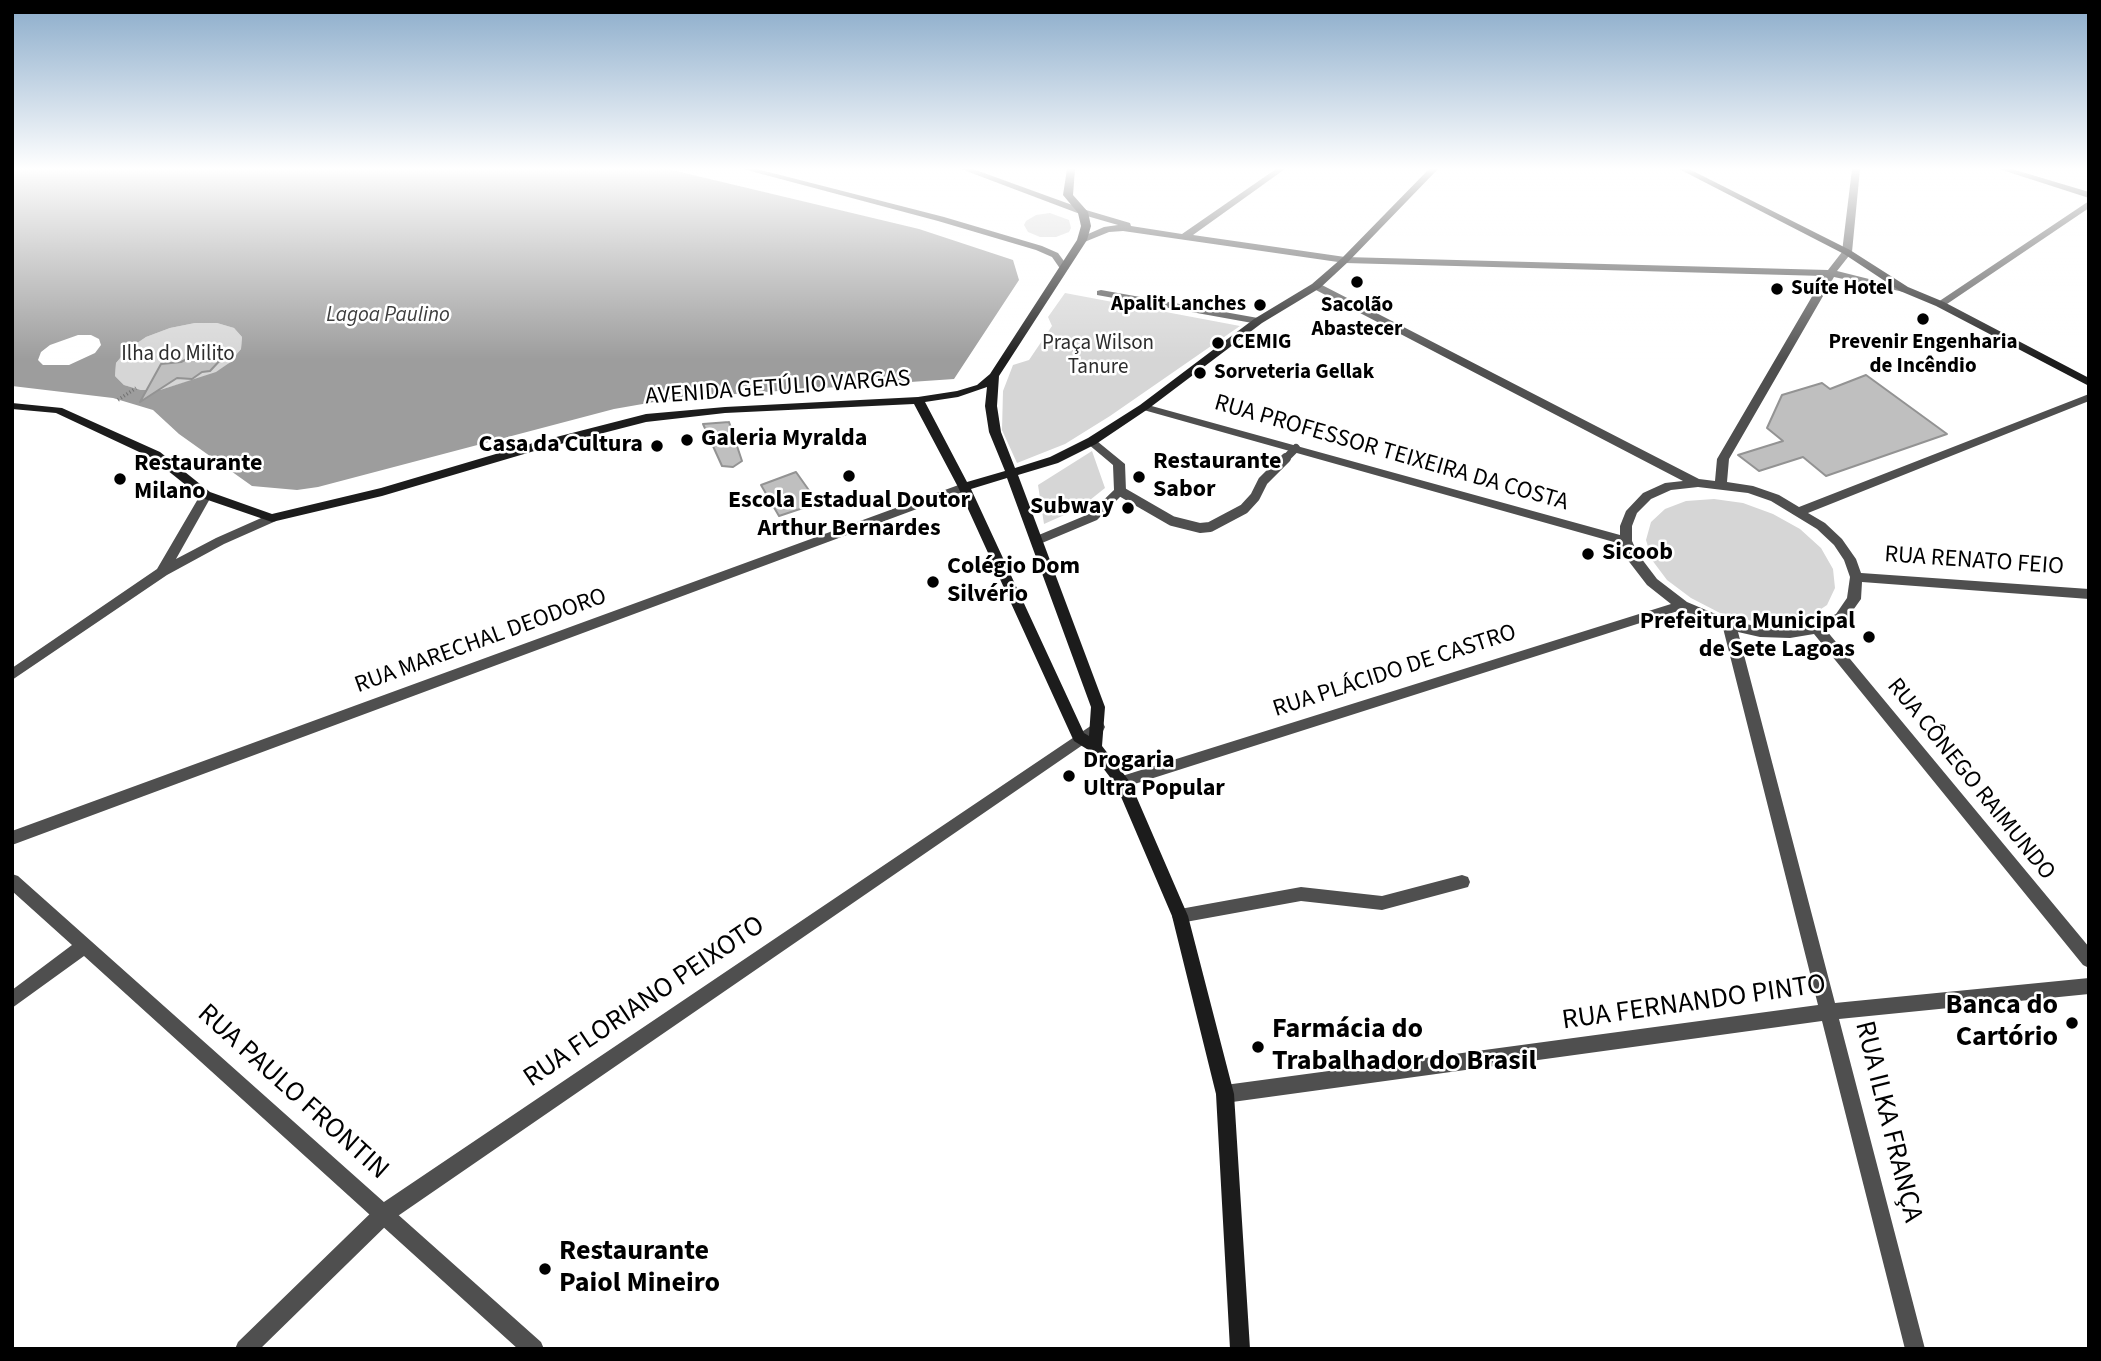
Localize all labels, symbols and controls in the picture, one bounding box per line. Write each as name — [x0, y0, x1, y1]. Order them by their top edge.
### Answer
marker: Sacolão Abastecer — [1349, 274, 1365, 290]
place label: Suíte Hotel — [1791, 276, 1893, 302]
marker: Suíte Hotel — [1769, 281, 1785, 297]
place label: Apalit Lanches — [1111, 292, 1246, 318]
place label: Sacolão Abastecer — [1312, 293, 1402, 343]
marker: Apalit Lanches — [1252, 297, 1268, 313]
water label: Lagoa Paulino — [326, 303, 450, 329]
marker: Prevenir Engenharia de Incêndio — [1915, 311, 1931, 327]
place label: CEMIG — [1232, 330, 1291, 356]
place label: Prevenir Engenharia de Incêndio — [1829, 330, 2017, 380]
park label: Praça Wilson Tanure — [1042, 331, 1154, 381]
marker: CEMIG — [1210, 335, 1226, 351]
park label: Ilha do Milito — [121, 342, 235, 368]
place label: Sorveteria Gellak — [1214, 360, 1374, 386]
street label: AVENIDA GETÚLIO VARGAS — [644, 365, 912, 413]
marker: Sorveteria Gellak — [1192, 365, 1208, 381]
street label: RUA PROFESSOR TEIXEIRA DA COSTA — [1211, 390, 1571, 518]
place label: Galeria Myralda — [701, 426, 867, 454]
place label: Casa da Cultura — [479, 432, 643, 460]
marker: Galeria Myralda — [679, 432, 695, 448]
marker: Casa da Cultura — [649, 438, 665, 454]
place label: Restaurante Sabor — [1153, 449, 1281, 505]
place label: Restaurante Milano — [134, 451, 262, 507]
marker: Escola Estadual Doutor Arthur Bernardes — [841, 468, 857, 484]
marker: Restaurante Sabor — [1131, 469, 1147, 485]
marker: Restaurante Milano — [112, 471, 128, 487]
place label: Escola Estadual Doutor Arthur Bernardes — [728, 488, 970, 544]
place label: Subway — [1030, 494, 1114, 522]
marker: Subway — [1120, 500, 1136, 516]
place label: Sicoob — [1602, 540, 1673, 568]
street label: RUA RENATO FEIO — [1883, 541, 2065, 583]
marker: Sicoob — [1580, 546, 1596, 562]
place label: Colégio Dom Silvério — [947, 554, 1080, 610]
marker: Colégio Dom Silvério — [925, 574, 941, 590]
street label: RUA MARECHAL DEODORO — [351, 583, 611, 701]
place label: Prefeitura Municipal de Sete Lagoas — [1640, 609, 1855, 665]
street label: RUA PLÁCIDO DE CASTRO — [1270, 619, 1520, 725]
marker: Prefeitura Municipal de Sete Lagoas — [1861, 629, 1877, 645]
street label: RUA CÔNEGO RAIMUNDO — [1880, 673, 2060, 887]
place label: Drogaria Ultra Popular — [1083, 748, 1225, 804]
marker: Drogaria Ultra Popular — [1061, 768, 1077, 784]
street label: RUA FLORIANO PEIXOTO — [518, 910, 772, 1096]
street label: RUA FERNANDO PINTO — [1560, 969, 1828, 1039]
place label: Banca do Cartório — [1946, 990, 2058, 1056]
street label: RUA PAULO FRONTIN — [189, 998, 395, 1188]
place label: Farmácia do Trabalhador do Brasil — [1272, 1014, 1536, 1080]
marker: Banca do Cartório — [2064, 1015, 2080, 1031]
street label: RUA ILKA FRANÇA — [1846, 1018, 1928, 1226]
marker: Farmácia do Trabalhador do Brasil — [1250, 1039, 1266, 1055]
place label: Restaurante Paiol Mineiro — [559, 1236, 720, 1302]
marker: Restaurante Paiol Mineiro — [537, 1261, 553, 1277]

